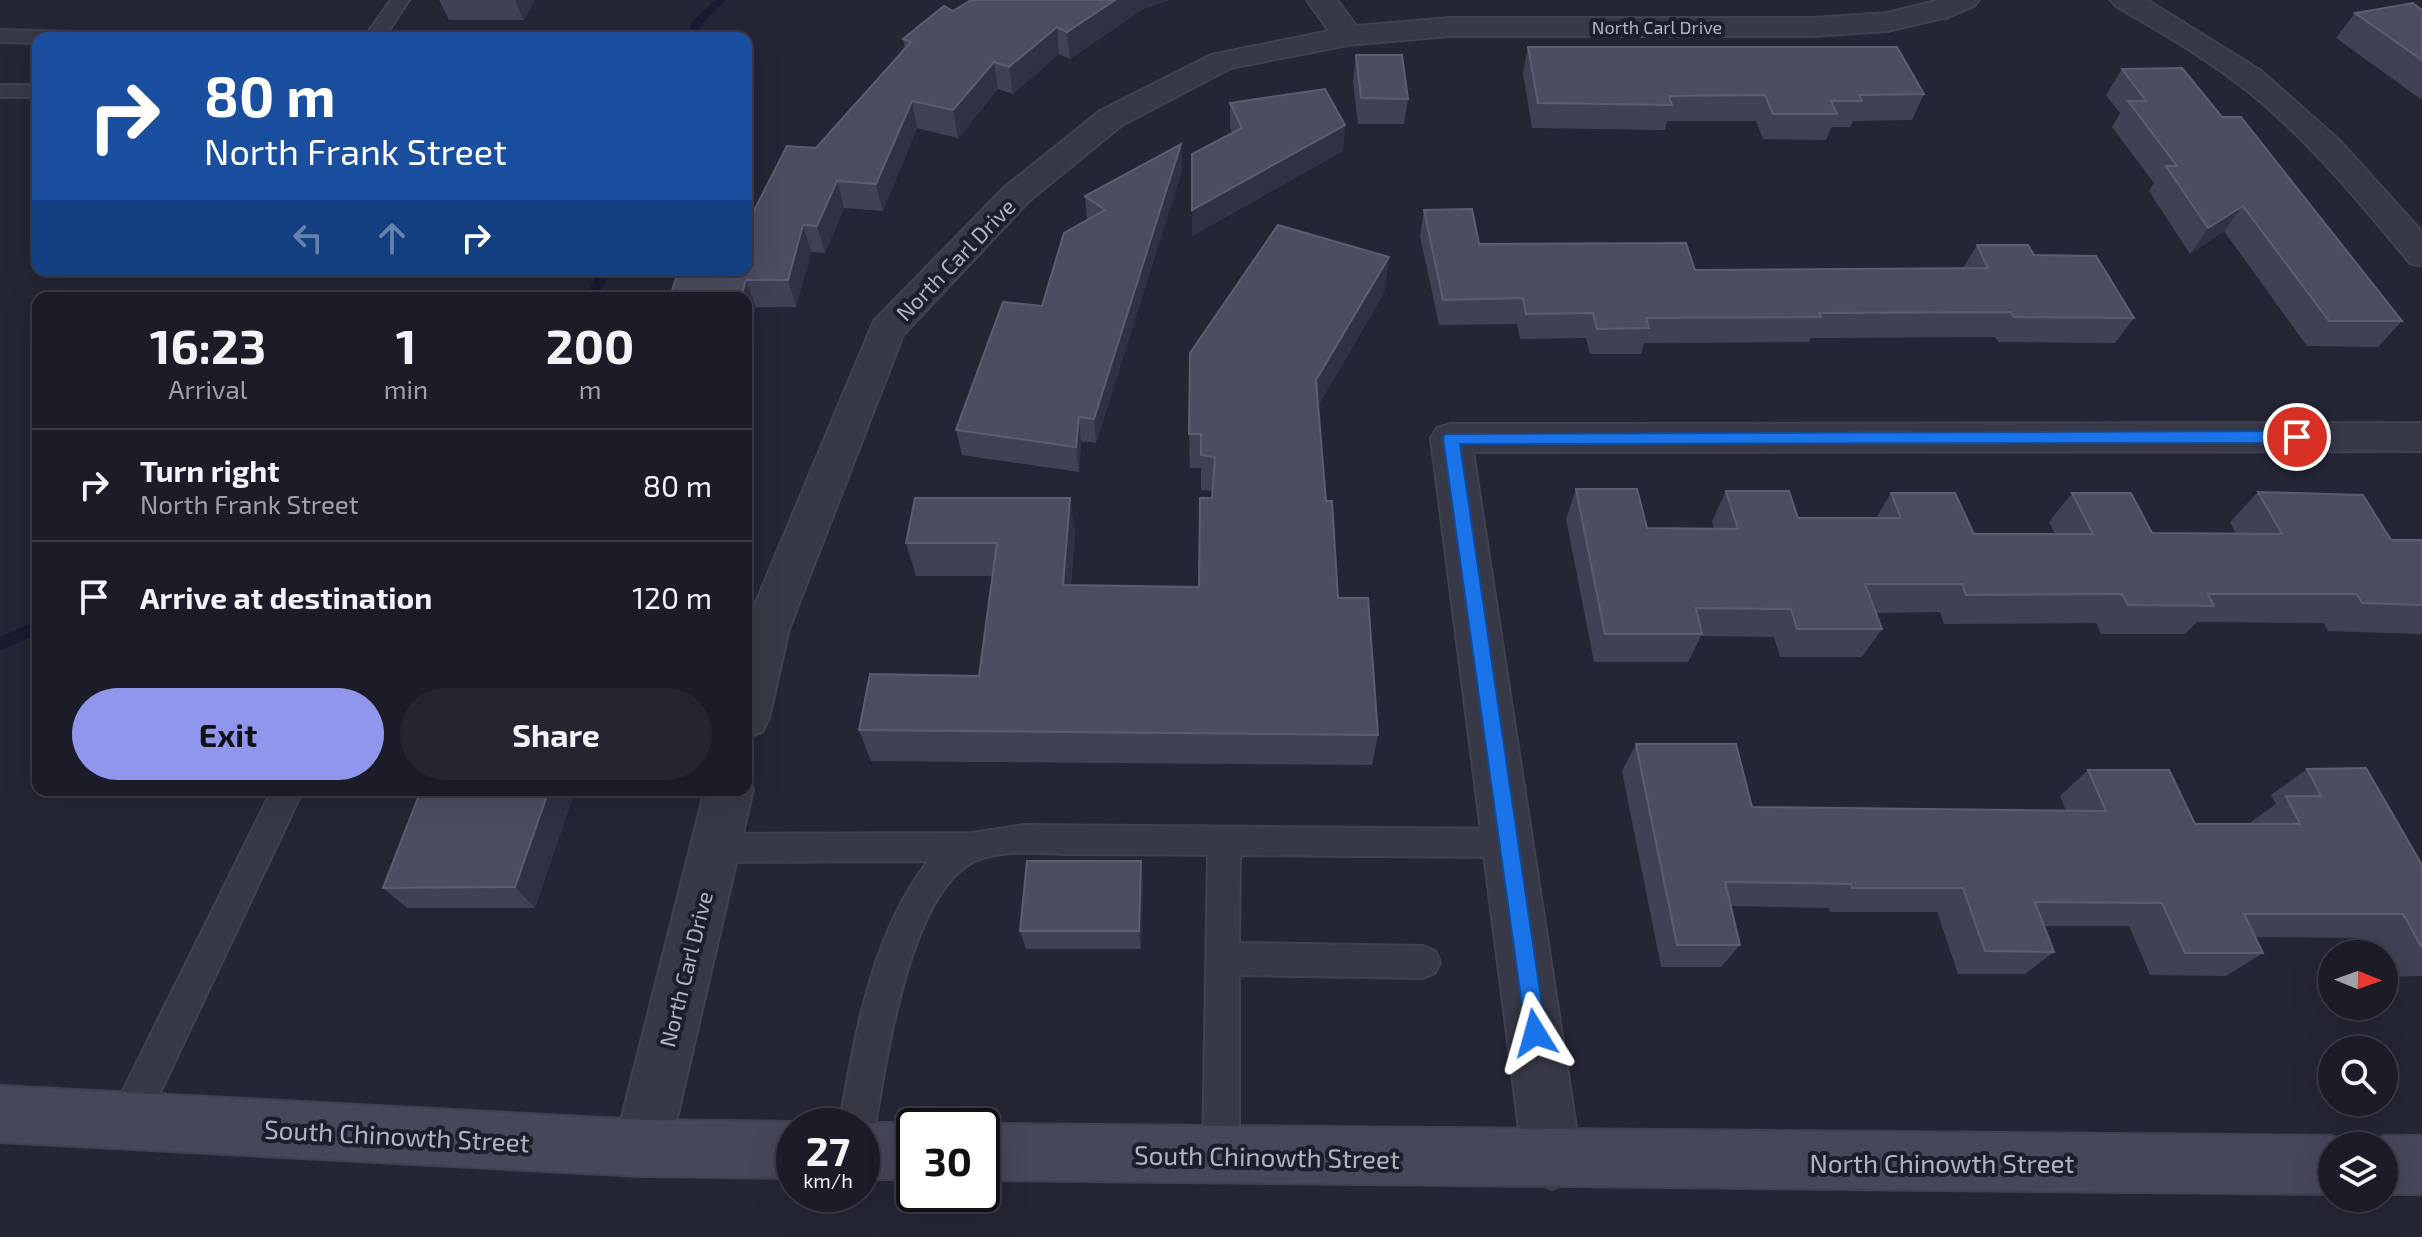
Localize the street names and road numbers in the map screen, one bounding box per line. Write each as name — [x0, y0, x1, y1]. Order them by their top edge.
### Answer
street label: North Carl Drive — [1592, 16, 1722, 38]
street label: North Carl Drive — [890, 193, 1020, 325]
street label: North Carl Drive — [653, 888, 717, 1050]
street label: South Chinowth Street — [264, 1113, 531, 1157]
street label: South Chinowth Street — [1134, 1138, 1400, 1174]
street label: North Chinowth Street — [1810, 1147, 2075, 1178]

